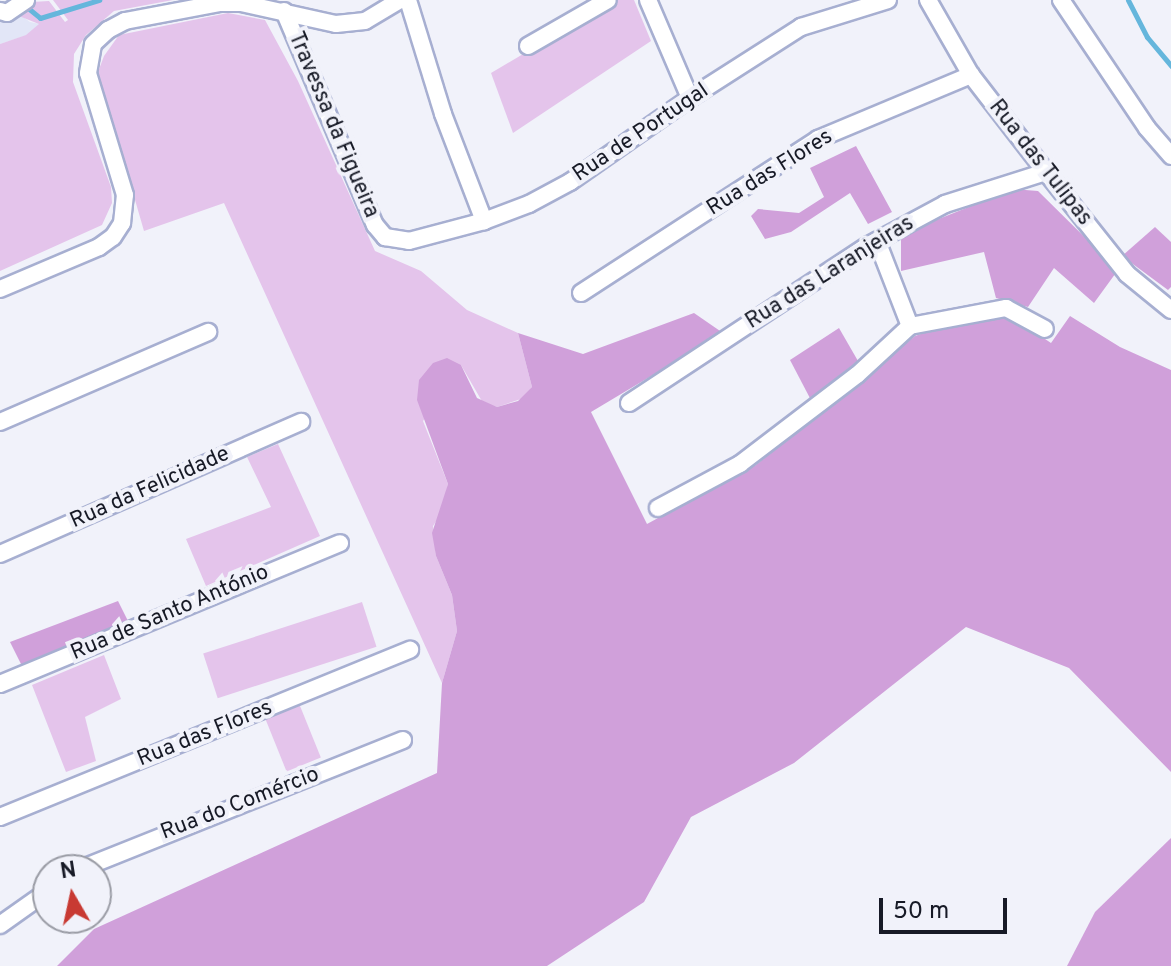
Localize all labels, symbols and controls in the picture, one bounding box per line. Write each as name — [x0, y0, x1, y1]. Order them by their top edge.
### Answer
street label: Travessa da Figueira — [282, 28, 384, 222]
street label: Rua de Portugal — [568, 78, 714, 188]
street label: Rua das Tulipas — [982, 94, 1098, 232]
street label: Rua das Flores — [702, 124, 838, 222]
street label: Rua das Laranjeiras — [741, 211, 919, 335]
street label: Rua da Felicidade — [66, 441, 234, 535]
street label: Rua de Santo António — [67, 559, 273, 667]
street label: Rua das Flores — [134, 695, 276, 773]
street label: Rua do Comércio — [157, 762, 323, 846]
north arrow — [32, 854, 112, 934]
text: N — [59, 857, 78, 886]
scale bar — [883, 882, 1011, 932]
text: 50 m — [893, 897, 949, 927]

